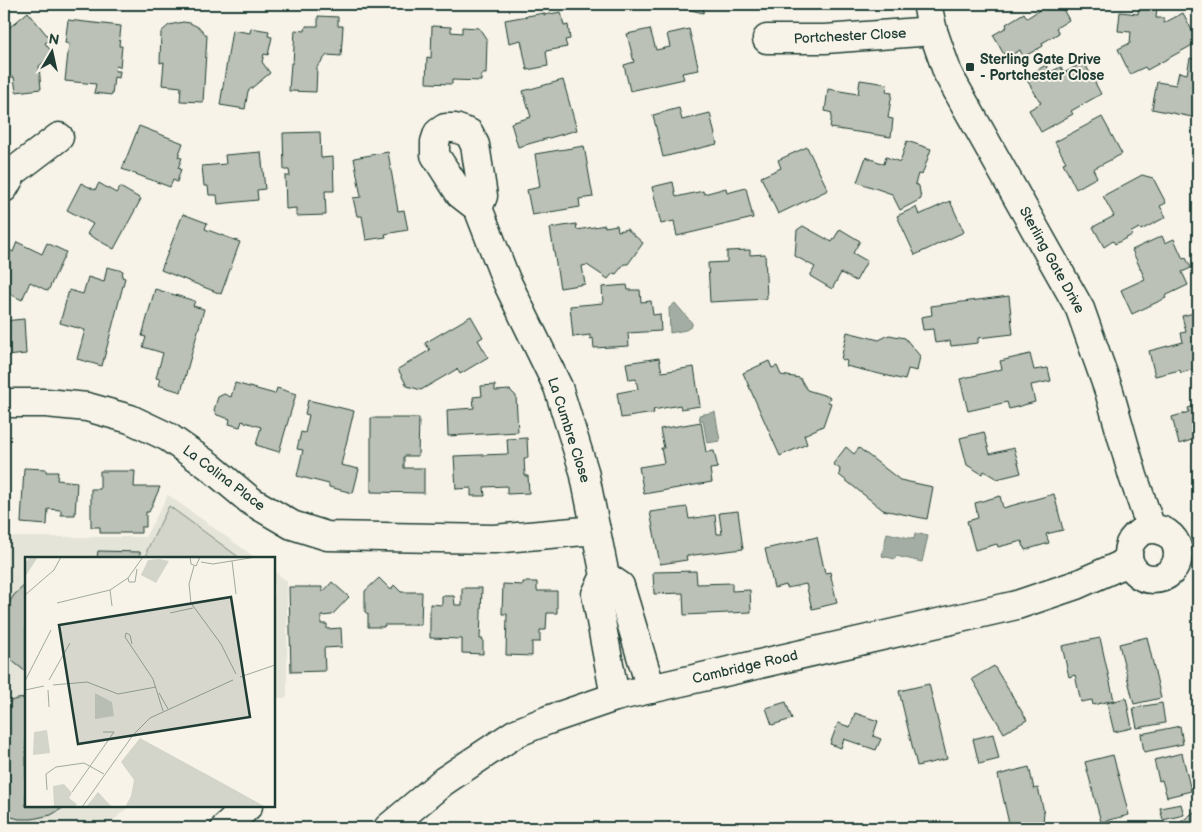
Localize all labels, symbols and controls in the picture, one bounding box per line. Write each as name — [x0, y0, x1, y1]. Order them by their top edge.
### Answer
street label: Portchester Close — [793, 25, 907, 47]
north arrow — [28, 28, 78, 78]
text: N — [47, 30, 60, 49]
place label: Sterling Gate Drive - Portchester Close — [980, 51, 1104, 84]
marker: Sterling Gate Drive - Portchester Close — [964, 61, 976, 73]
street label: Sterling Gate Drive — [1016, 204, 1088, 316]
street label: La Cumbre Close — [544, 375, 594, 485]
street label: La Colina Place — [179, 441, 269, 515]
inset map — [25, 557, 275, 807]
street label: Cambridge Road — [691, 647, 799, 687]

